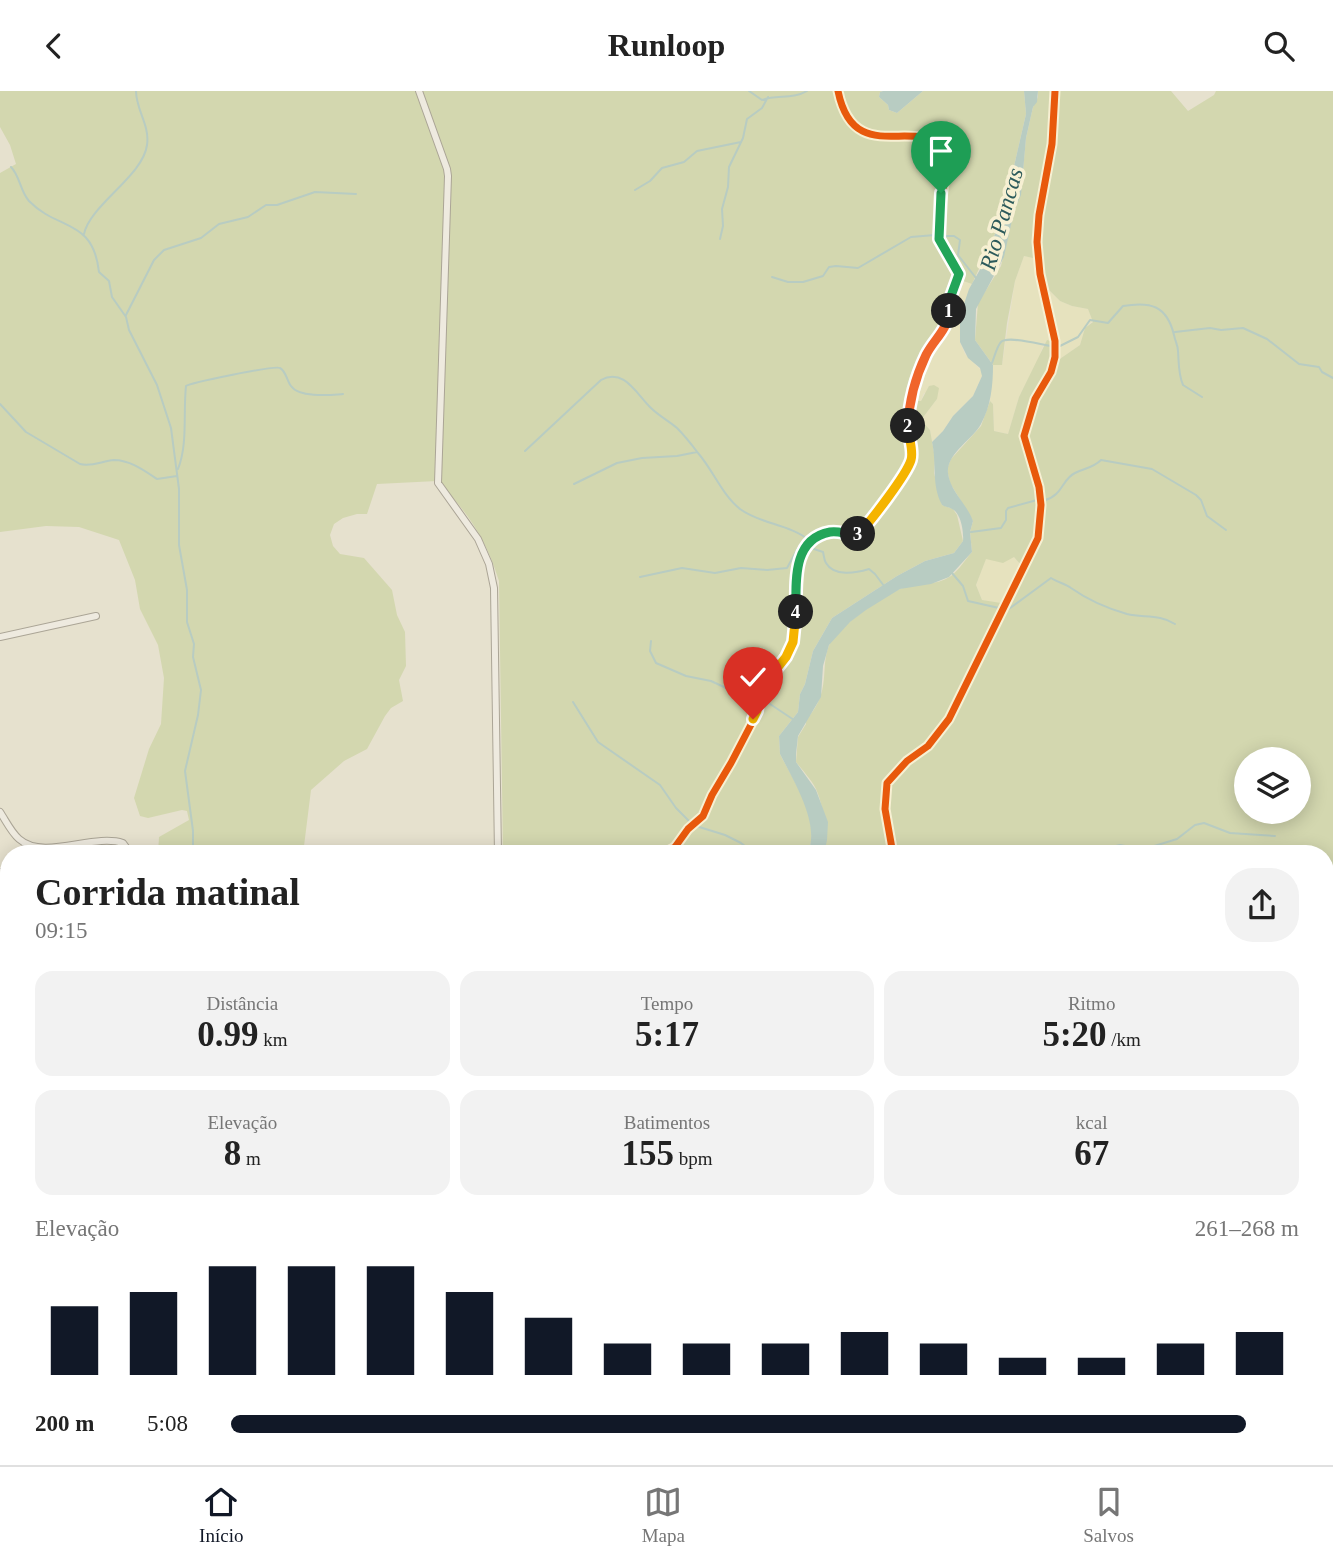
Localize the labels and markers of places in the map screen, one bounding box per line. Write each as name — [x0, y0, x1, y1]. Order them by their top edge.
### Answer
pin — [911, 121, 971, 193]
pin: 1 — [932, 293, 967, 329]
pin: 2 — [890, 409, 926, 443]
pin: 3 — [840, 517, 876, 551]
pin: 4 — [778, 595, 814, 629]
pin — [723, 647, 783, 719]

